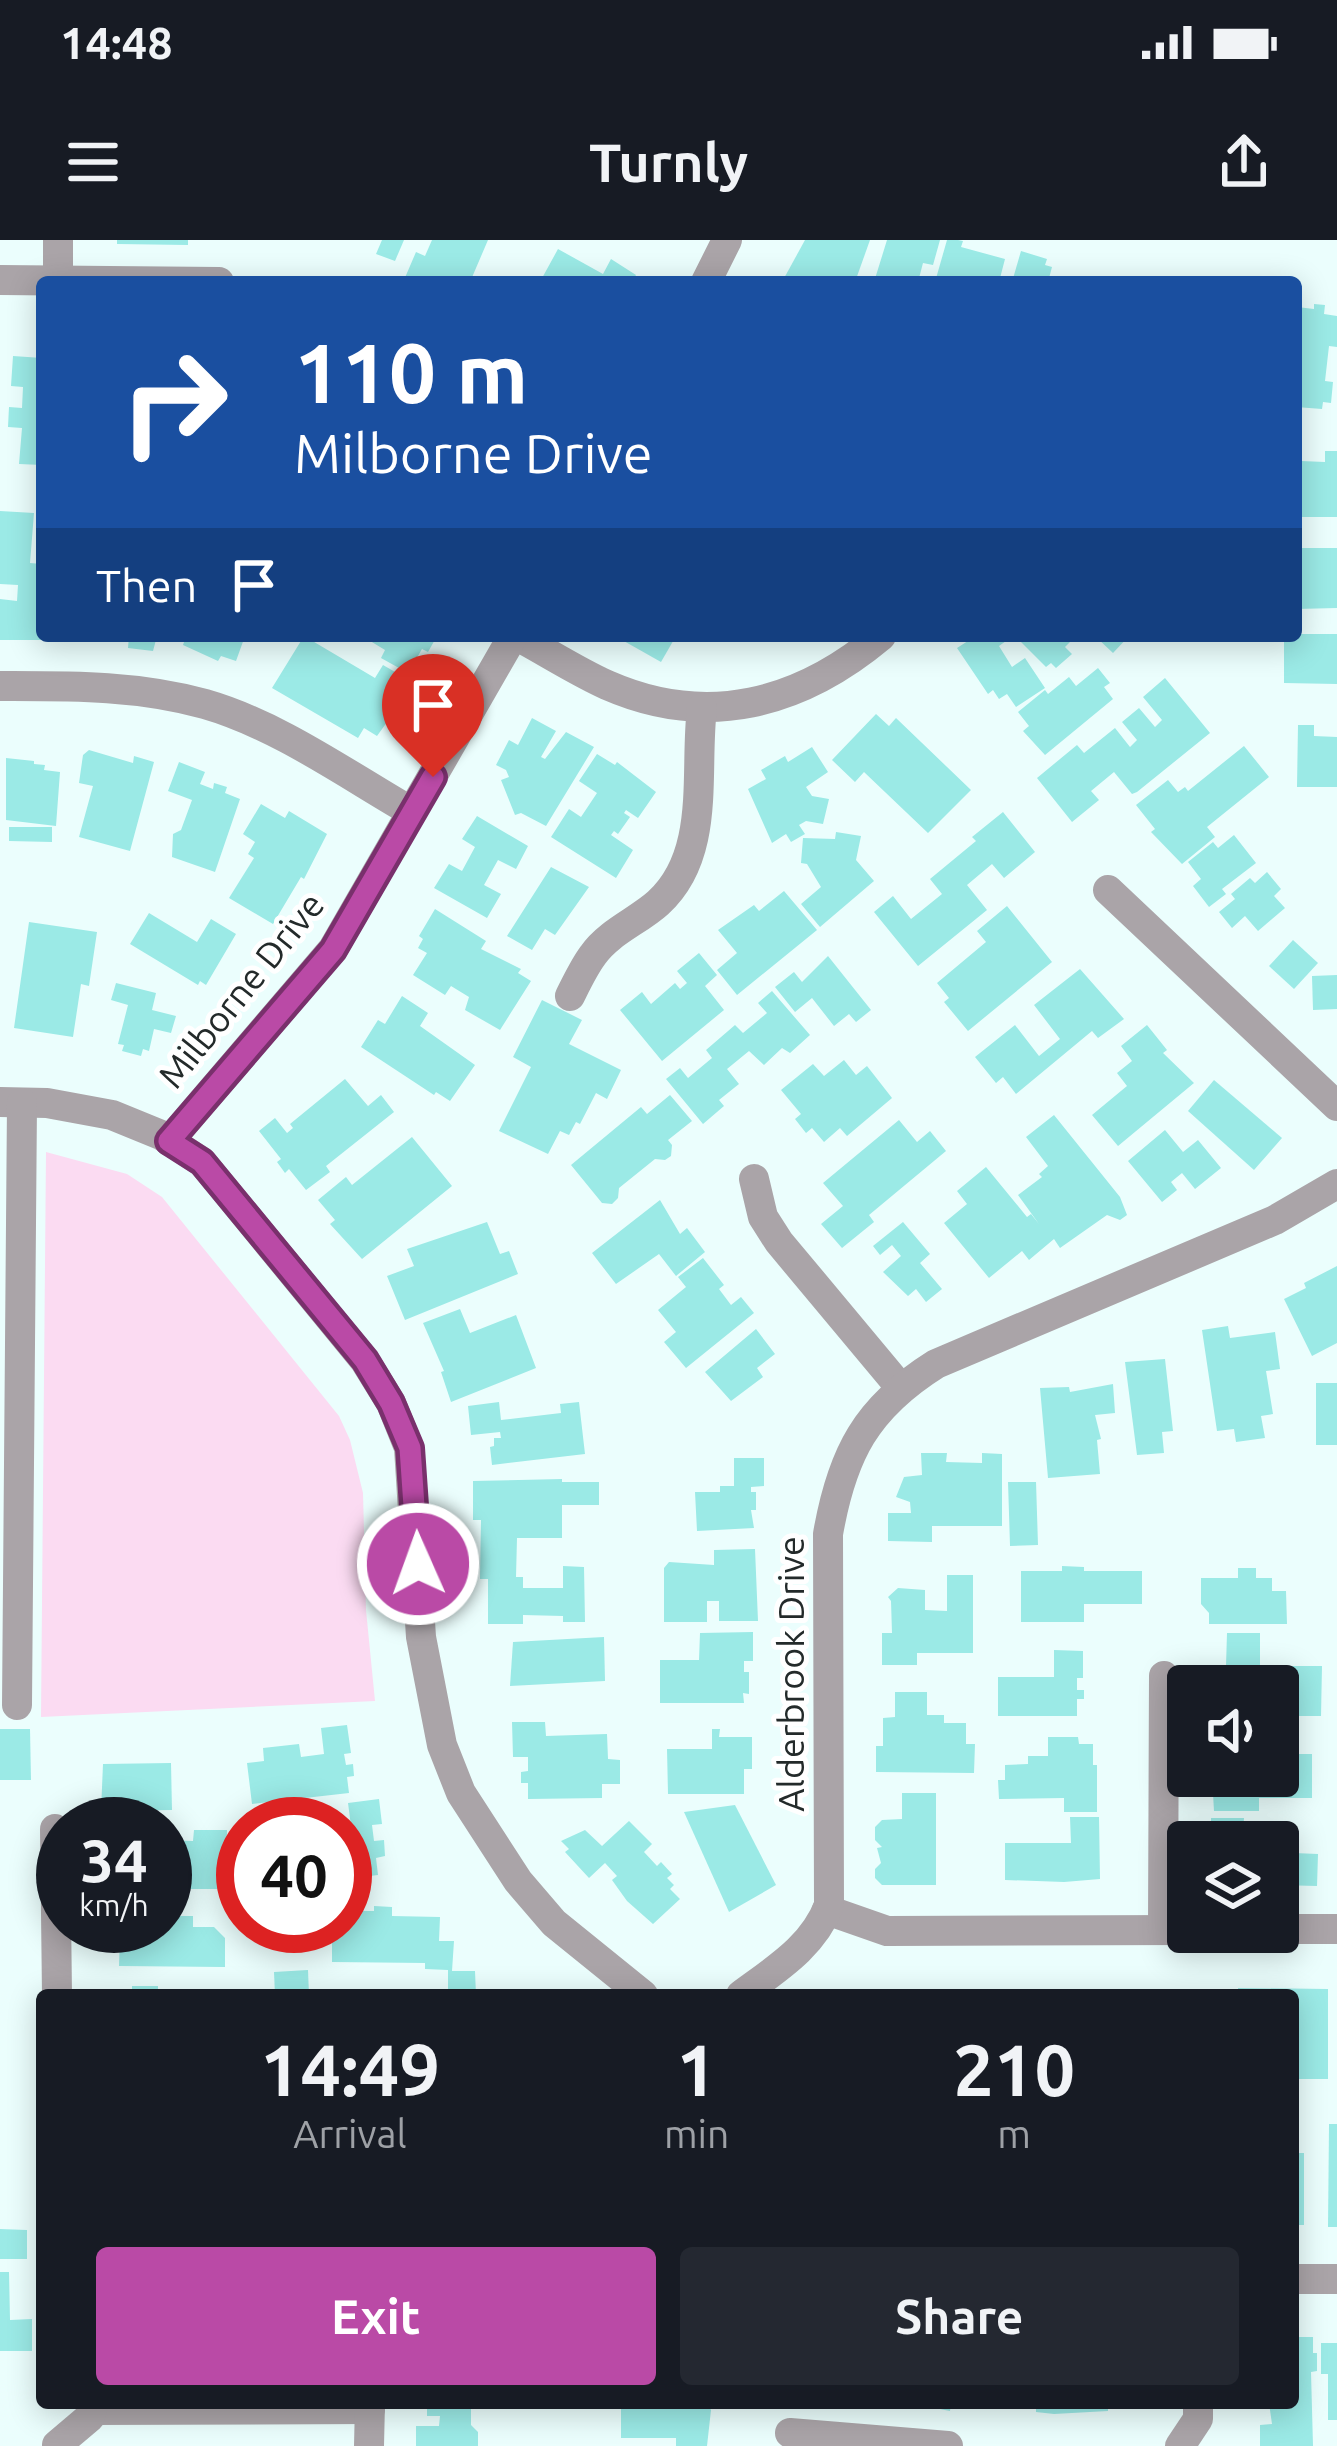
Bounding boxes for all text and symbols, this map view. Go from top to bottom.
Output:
text: 14:48 [60,17,173,68]
icon: menu [60,129,126,195]
icon: share [1211,129,1277,195]
text: Turnly [589,132,748,192]
icon: right [96,324,252,480]
text: 110 m [294,325,528,419]
text: Milborne Drive [294,423,653,483]
icon: arrive [221,552,287,618]
text: Then [96,560,197,611]
pin [382,654,484,777]
icon: arrive [400,672,466,738]
street label: Milborne Drive [149,884,332,1095]
position arrow [355,1501,481,1627]
street label: Alderbrook Drive [770,1536,811,1812]
map controls [1167,1665,1299,1953]
button: sound [1167,1665,1299,1797]
speed limit sign: 40 [216,1797,372,1953]
button: layers [1167,1821,1299,1953]
text: 34 [80,1826,148,1893]
text: km/h [79,1888,149,1922]
text: 14:49 [260,2029,440,2110]
text: 1 [676,2029,717,2110]
text: 210 [953,2029,1075,2110]
text: Arrival [293,2112,407,2155]
text: min [664,2112,729,2155]
text: m [997,2112,1031,2155]
button: Exit [96,2247,656,2385]
button: Share [680,2247,1239,2385]

